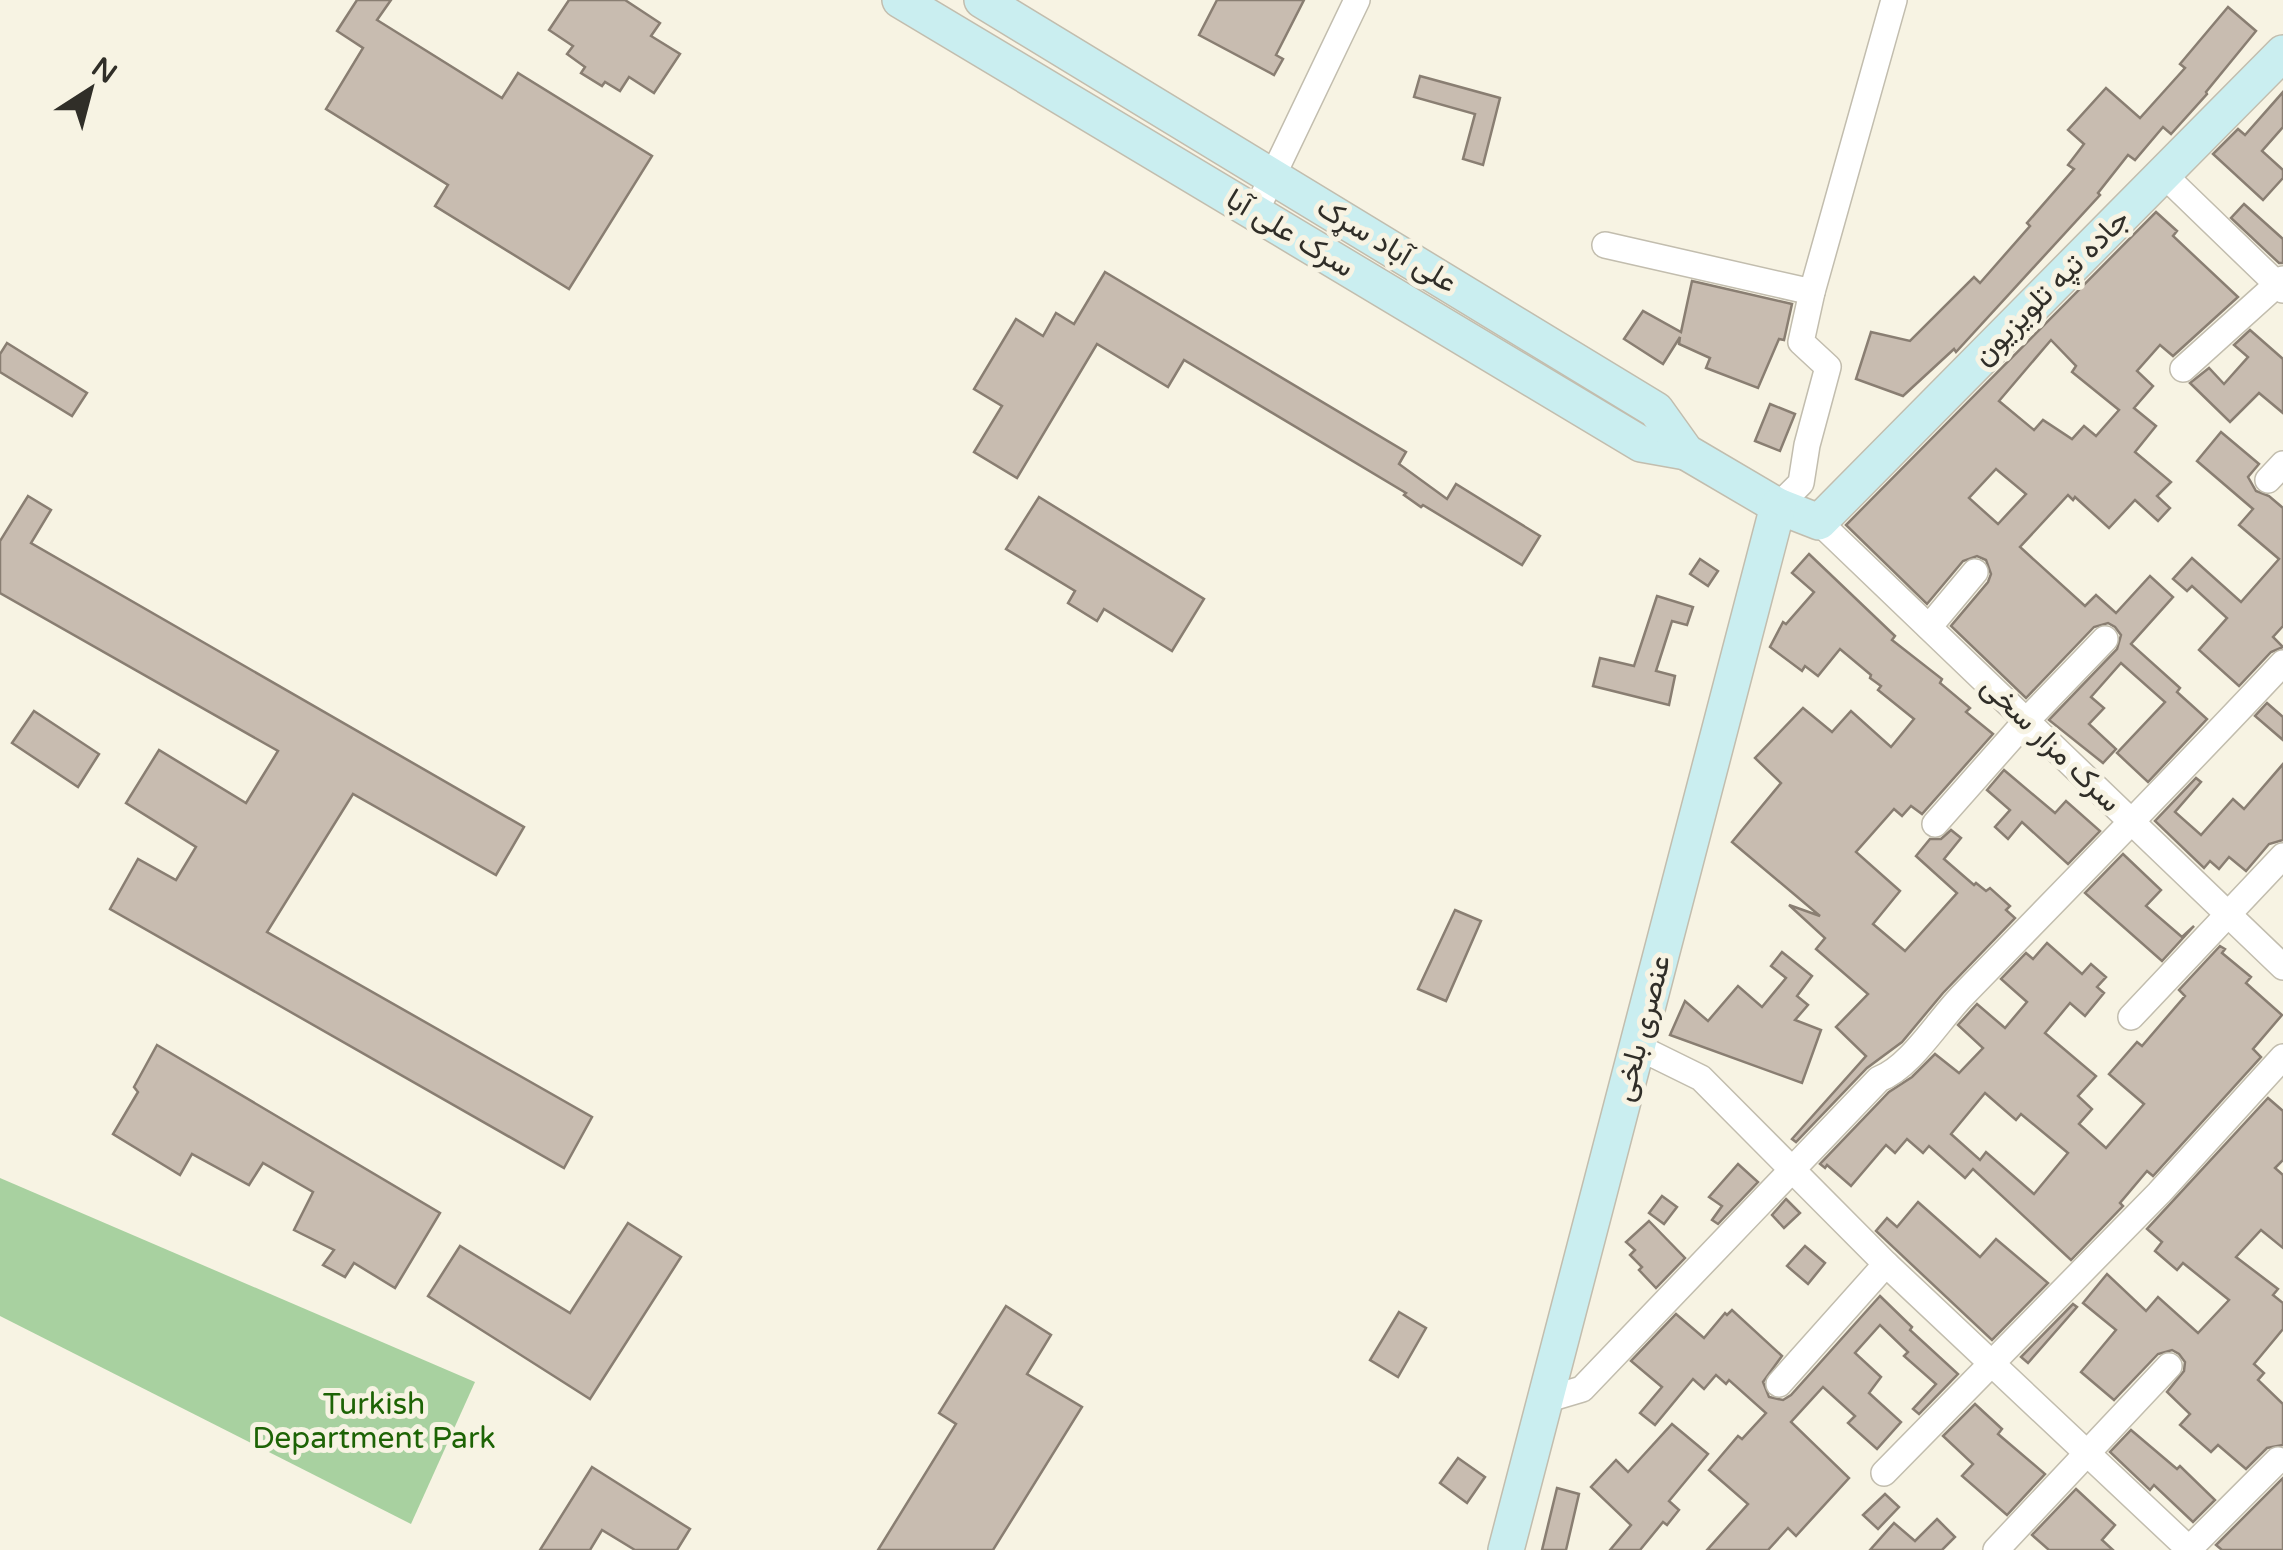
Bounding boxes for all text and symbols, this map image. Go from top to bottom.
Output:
north arrow [40,40,140,140]
text: N [85,50,123,91]
street label: سرک علی آبا [1219,180,1361,286]
street label: علی آباد سړک [1309,189,1464,303]
street label: جاده تپه تلویزیون [1965,201,2138,374]
street label: سرک مزار سخی [1973,668,2129,820]
street label: عنصری بلخی [1605,951,1679,1105]
park label: Turkish Department Park [252,1386,496,1457]

